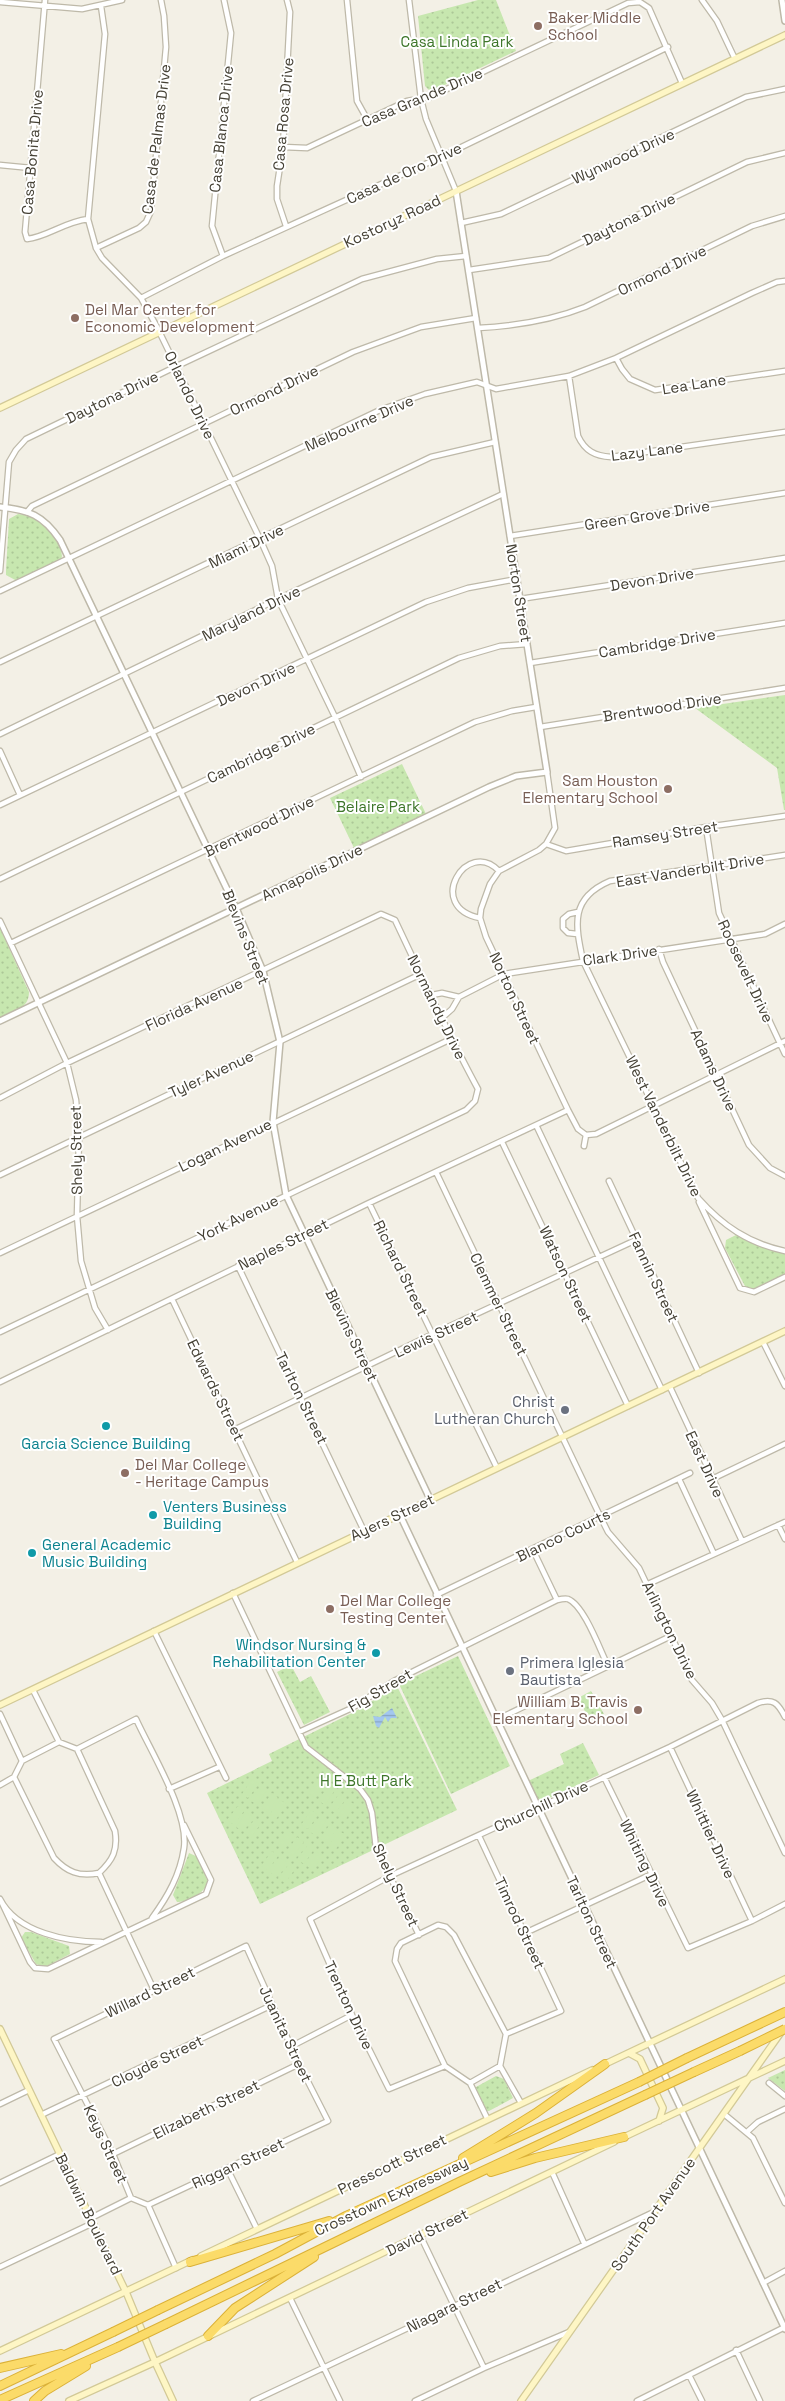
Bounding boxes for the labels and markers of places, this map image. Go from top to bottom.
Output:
place label: Baker Middle School [548,8,641,44]
marker: Baker Middle School [532,20,544,32]
place label: Del Mar Center for Economic Development [85,300,255,336]
marker: Del Mar Center for Economic Development [69,312,81,324]
place label: Sam Houston Elementary School [522,771,658,807]
marker: Sam Houston Elementary School [662,783,674,795]
place label: Christ Lutheran Church [434,1392,555,1428]
marker: Christ Lutheran Church [559,1404,571,1416]
marker: Garcia Science Building [100,1420,112,1432]
place label: Garcia Science Building [21,1434,191,1453]
place label: Del Mar College - Heritage Campus [135,1455,269,1491]
marker: Del Mar College - Heritage Campus [119,1467,131,1479]
place label: Venters Business Building [163,1497,287,1533]
marker: Venters Business Building [147,1509,159,1521]
place label: General Academic Music Building [42,1535,171,1571]
marker: General Academic Music Building [26,1547,38,1559]
place label: Del Mar College Testing Center [340,1591,451,1627]
marker: Del Mar College Testing Center [324,1603,336,1615]
place label: Windsor Nursing & Rehabilitation Center [213,1635,366,1671]
marker: Windsor Nursing & Rehabilitation Center [370,1647,382,1659]
place label: Primera Iglesia Bautista [520,1653,624,1689]
marker: Primera Iglesia Bautista [504,1665,516,1677]
place label: William B. Travis Elementary School [492,1692,628,1728]
marker: William B. Travis Elementary School [632,1704,644,1716]

